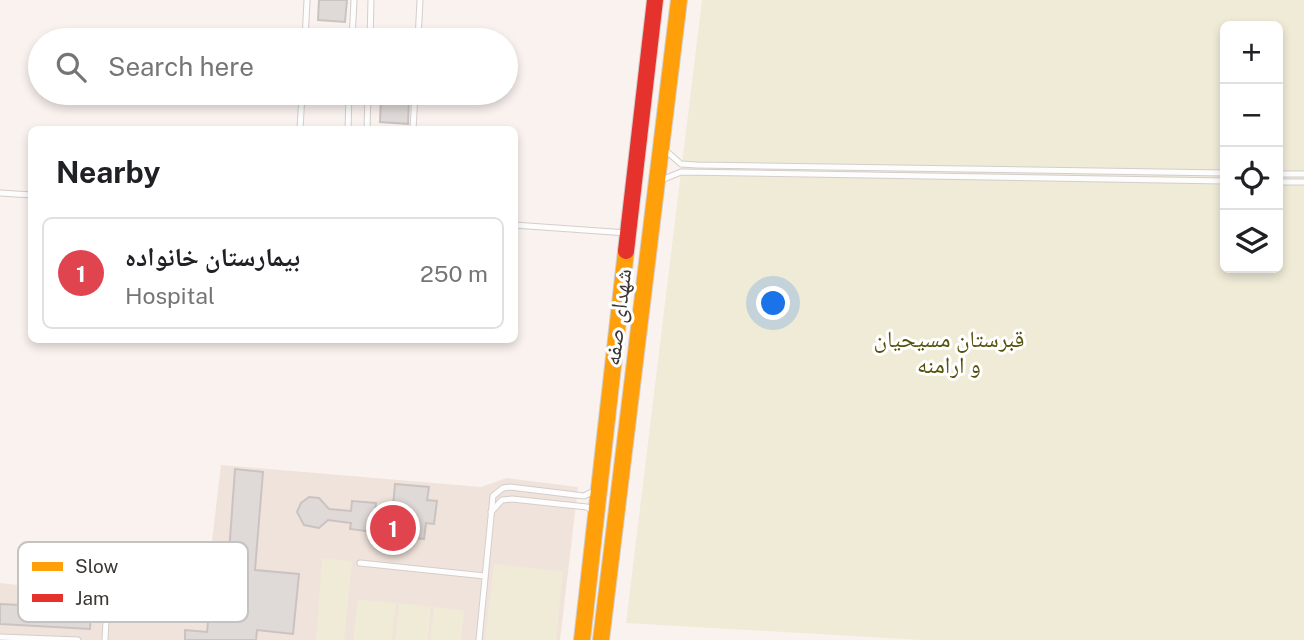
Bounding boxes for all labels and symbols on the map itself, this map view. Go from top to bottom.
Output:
street label: شهدای صفه [598,267,637,367]
your location [756,286,790,320]
park label: قبرستان مسیحیان و ارامنه [874,325,1024,378]
pin: 1 [370,502,416,554]
legend [18,542,248,622]
text: Slow [75,555,119,577]
text: Jam [75,587,109,609]

